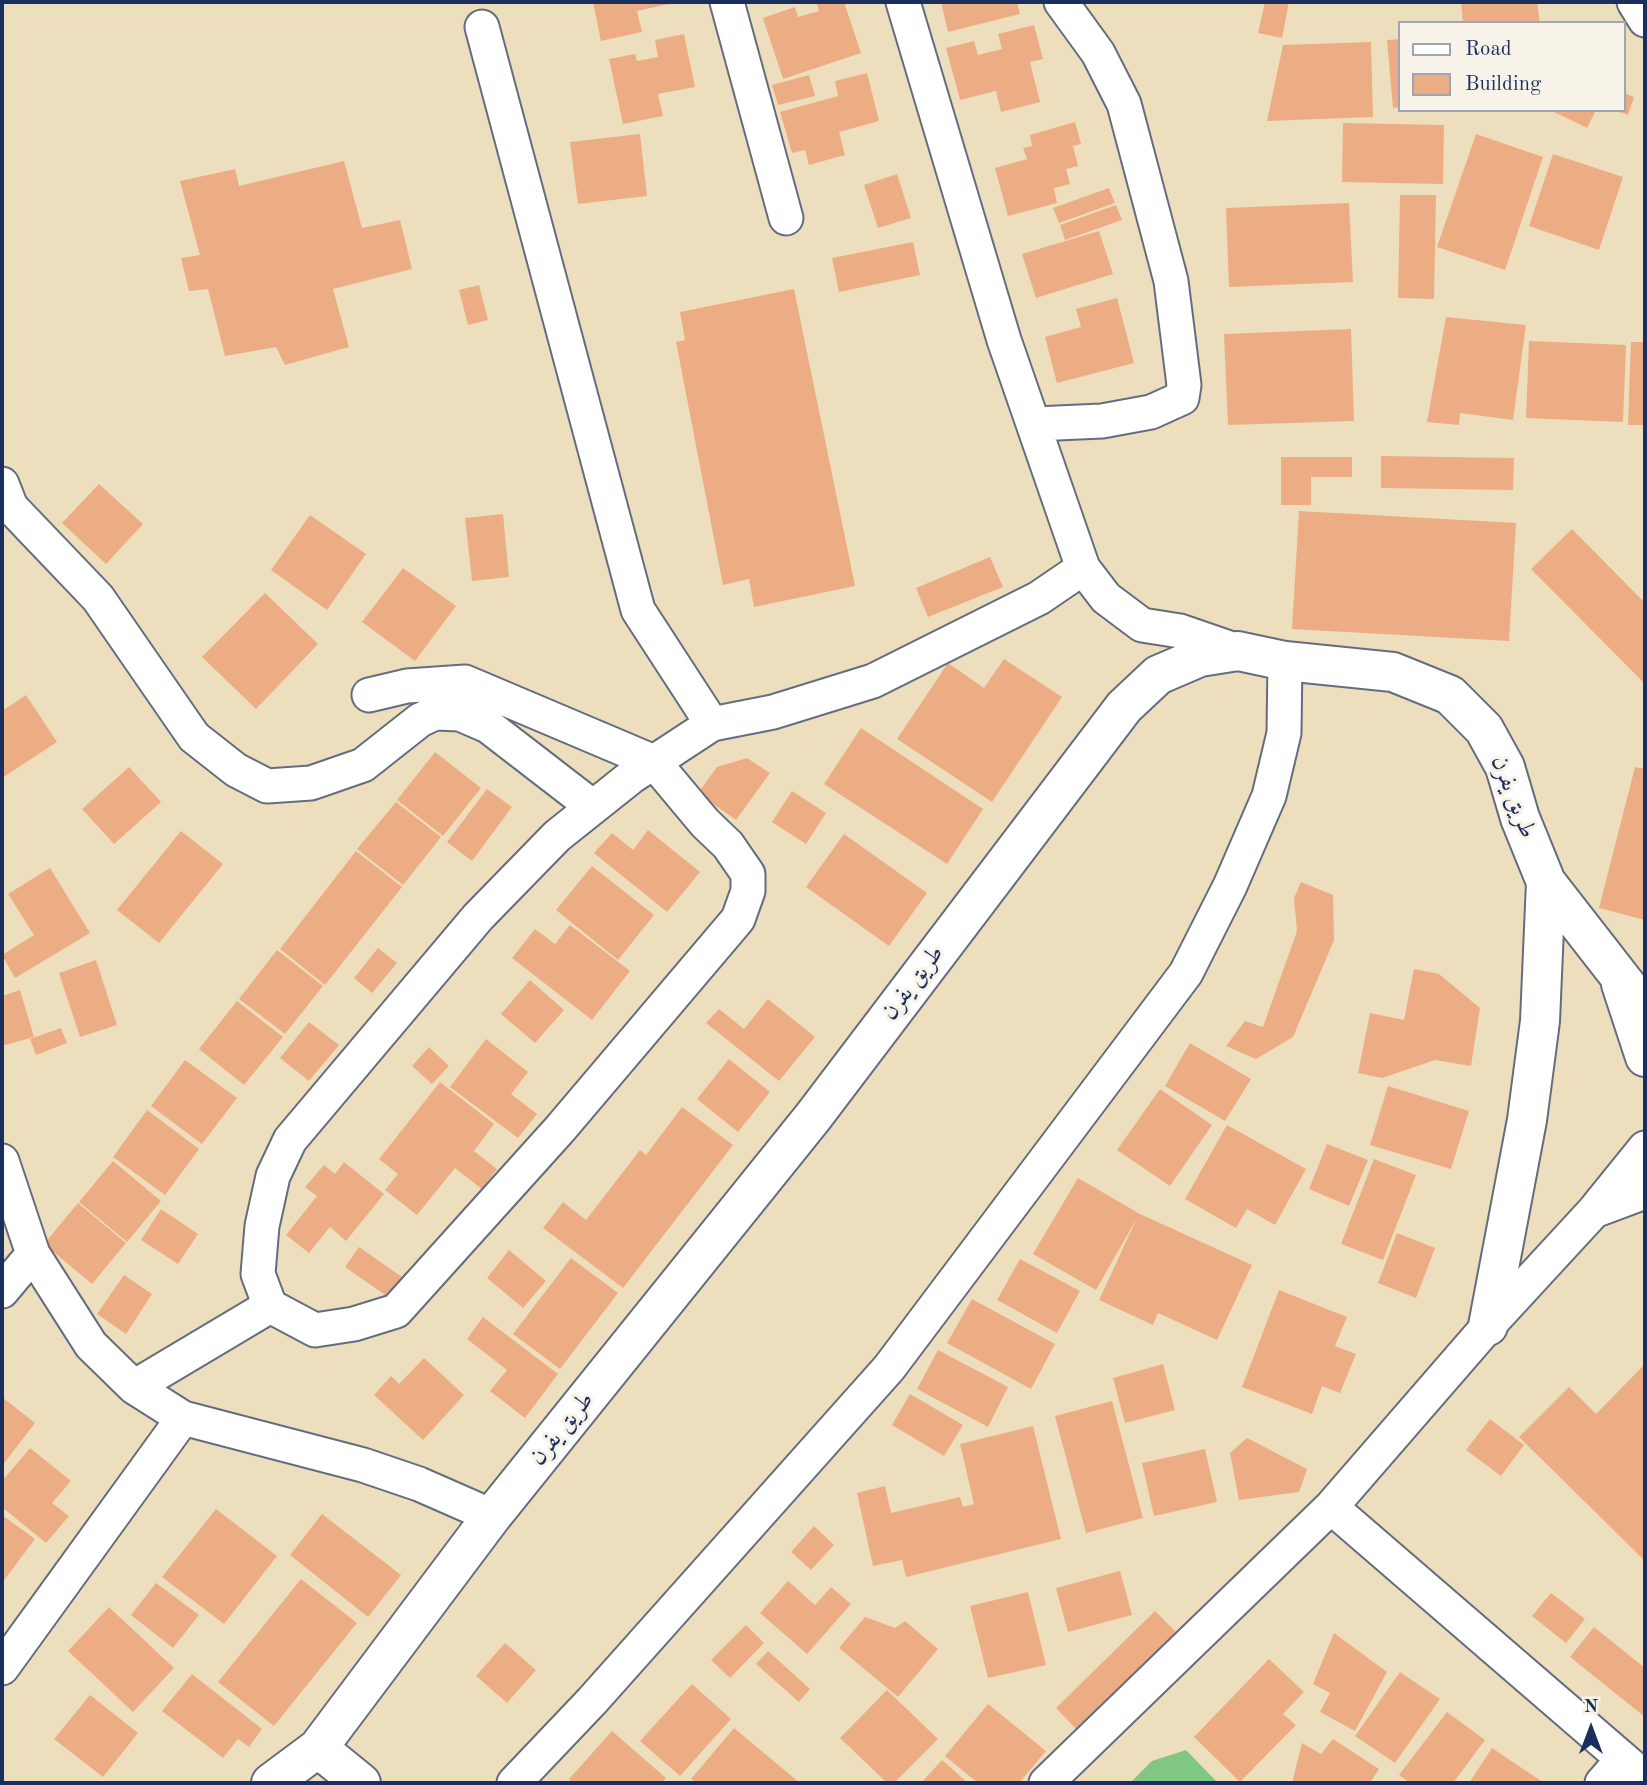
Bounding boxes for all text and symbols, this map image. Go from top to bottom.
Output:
legend [1398,21,1626,112]
text: Road [1465,39,1512,60]
text: Building [1465,74,1541,95]
street label: طريق يفرن [1484,752,1542,842]
street label: طريق يفرن [876,940,950,1026]
street label: طريق يفرن [524,1386,600,1472]
north arrow [1556,1694,1626,1764]
text: N [1584,1698,1598,1717]

